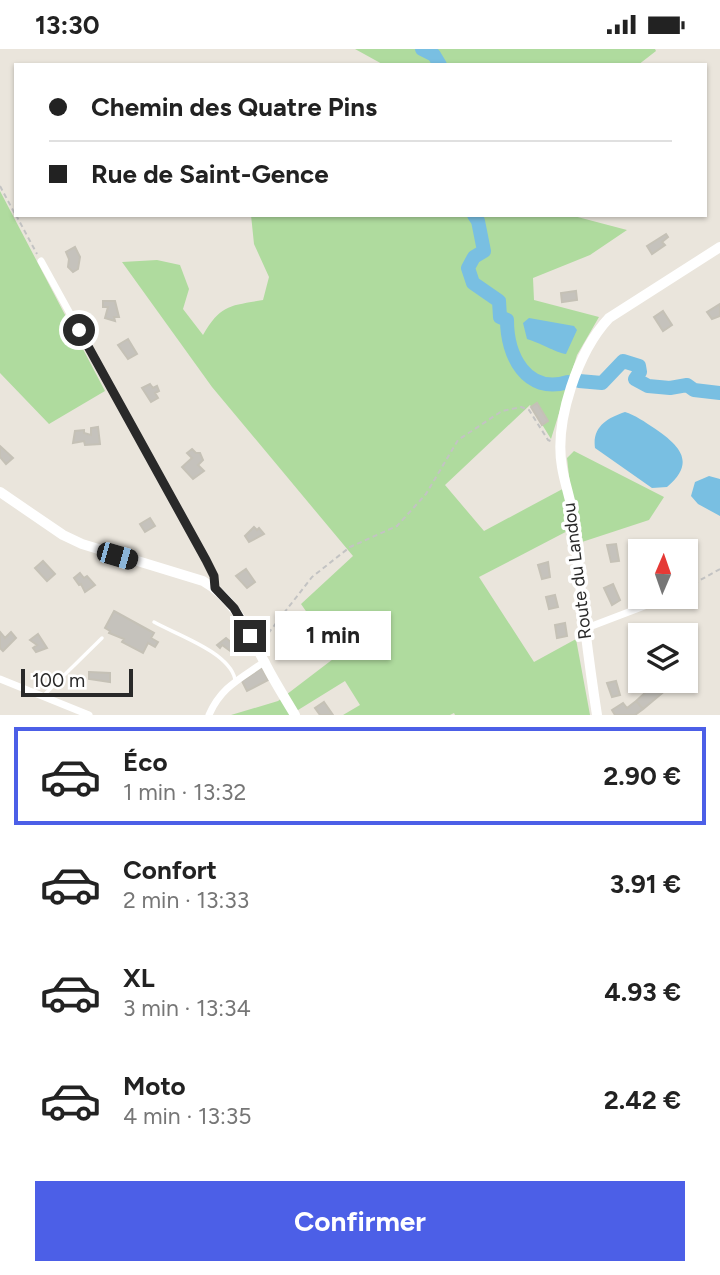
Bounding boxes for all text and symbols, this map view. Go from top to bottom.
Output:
text: 13:30 [35,9,100,41]
text: Chemin des Quatre Pins [91,91,377,123]
text: Rue de Saint-Gence [91,158,329,190]
route start [63,314,95,346]
street label: Route du Landou [558,501,596,641]
north arrow [628,539,698,609]
map controls [628,539,698,693]
car [94,540,141,572]
callout: 1 min [274,611,390,661]
route end [234,620,266,652]
text: 1 min [306,621,360,649]
button: layers [628,623,698,693]
scale bar [21,666,133,698]
text: 100 m [32,669,85,692]
icon: car [39,745,102,808]
text: Éco [123,746,168,778]
text: 2.90 € [603,760,681,792]
text: 1 min · 13:32 [123,778,246,806]
icon: car [39,853,102,916]
text: Confort [123,854,217,886]
text: 3.91 € [610,868,681,900]
text: 2 min · 13:33 [123,886,249,914]
icon: car [39,961,102,1024]
text: XL [123,962,155,994]
text: 4.93 € [604,976,681,1008]
text: 3 min · 13:34 [123,994,251,1022]
icon: car [39,1069,102,1132]
text: Moto [123,1070,186,1102]
text: 2.42 € [604,1084,681,1116]
text: 4 min · 13:35 [123,1102,251,1130]
button: Confirmer [35,1181,685,1261]

